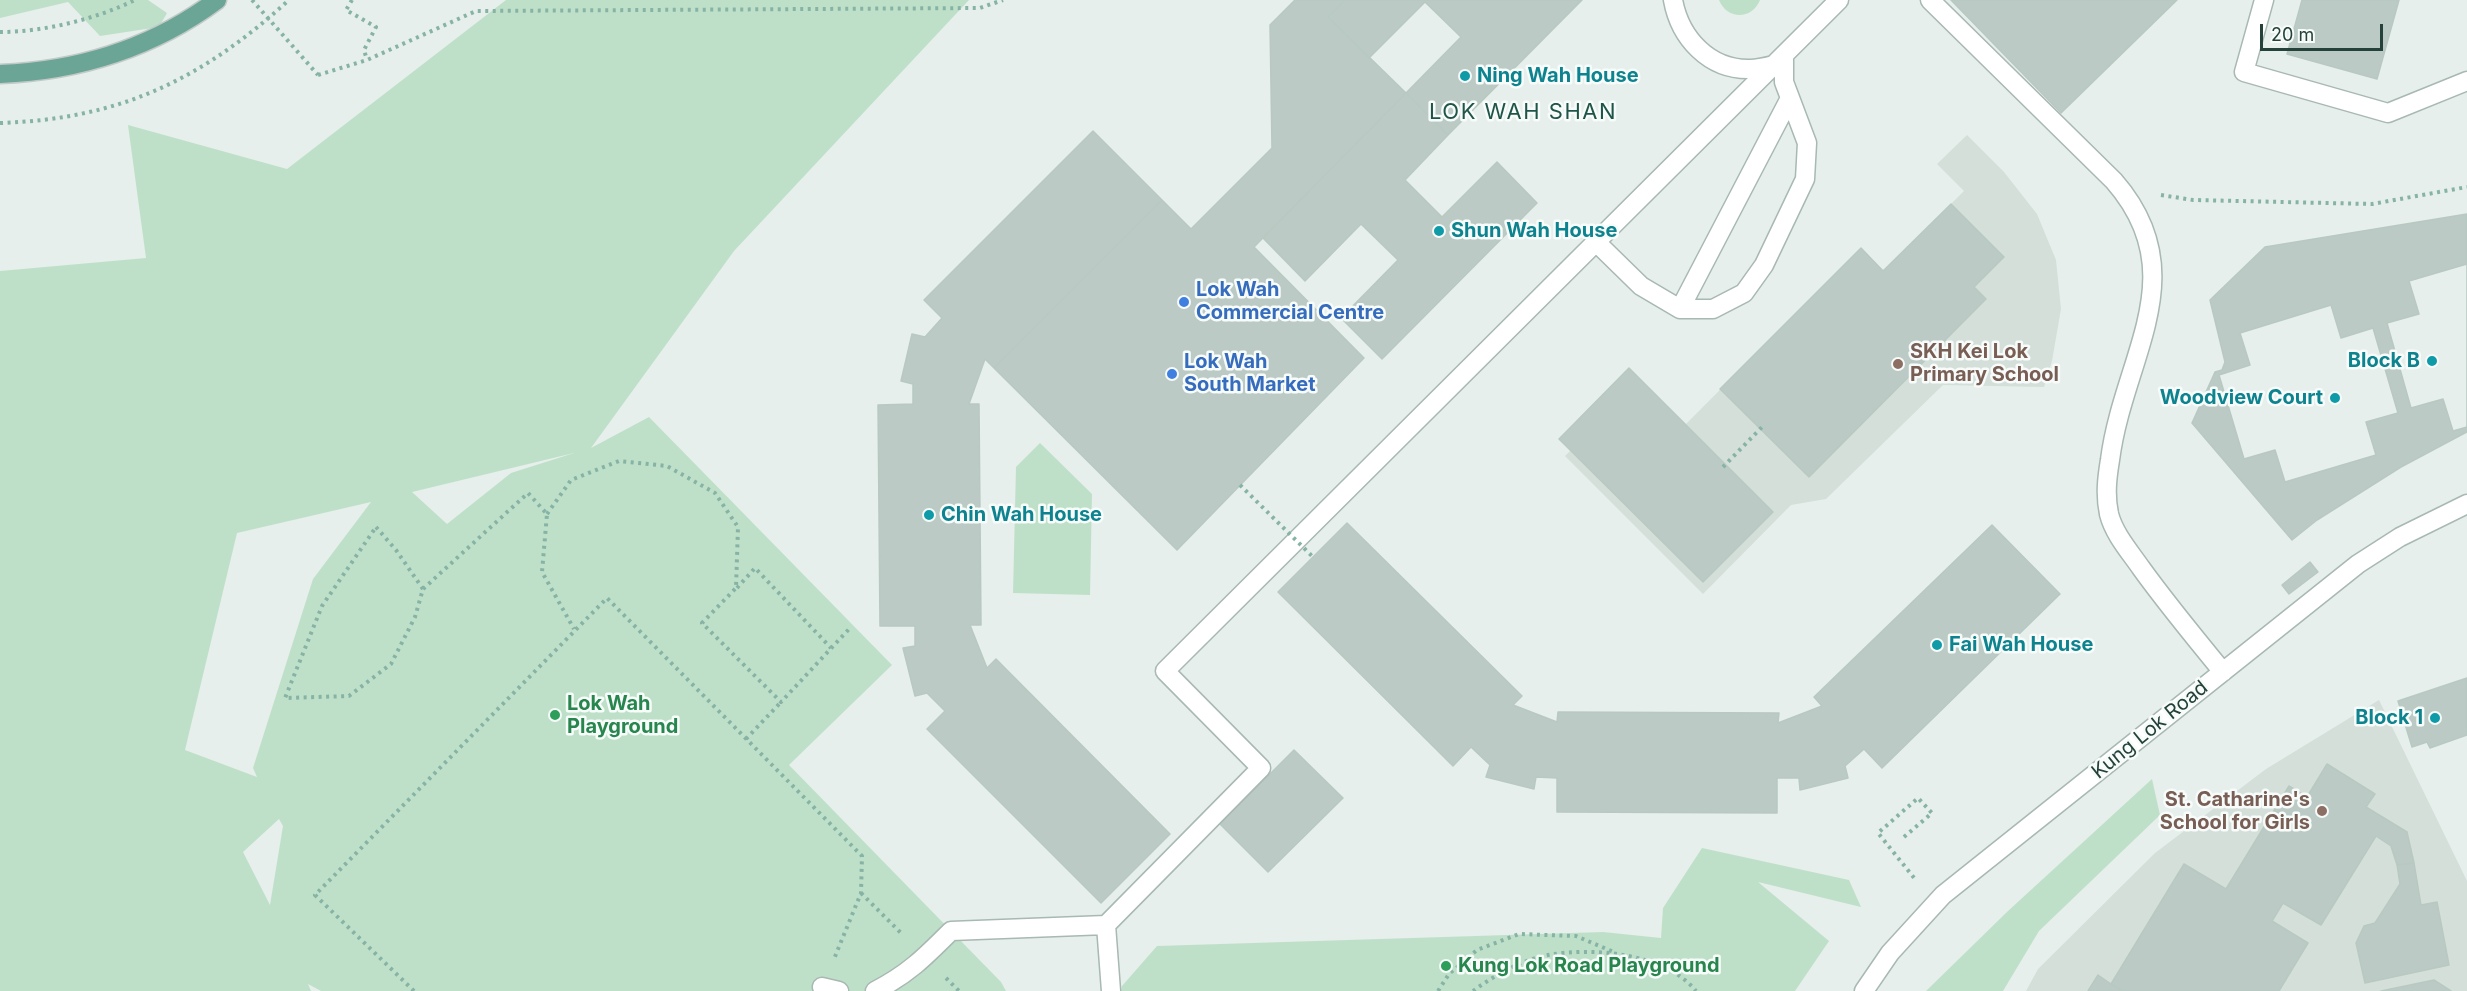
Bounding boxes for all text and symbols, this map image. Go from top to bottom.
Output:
scale bar [2263,12,2386,50]
text: 20 m [2271,24,2314,45]
place label: Ning Wah House [1477,64,1639,88]
marker: Ning Wah House [1458,69,1472,83]
district label: LOK WAH SHAN [1429,99,1617,125]
place label: Shun Wah House [1451,219,1617,243]
marker: Shun Wah House [1432,224,1446,238]
place label: Lok Wah Commercial Centre [1196,278,1384,325]
marker: Lok Wah Commercial Centre [1177,295,1191,309]
place label: SKH Kei Lok Primary School [1910,340,2059,387]
place label: Block B [2348,349,2420,373]
place label: Lok Wah South Market [1184,350,1315,397]
marker: Block B [2425,354,2439,368]
marker: SKH Kei Lok Primary School [1891,357,1905,371]
marker: Lok Wah South Market [1165,367,1179,381]
place label: Woodview Court [2160,386,2323,410]
marker: Woodview Court [2328,391,2342,405]
place label: Chin Wah House [941,503,1102,527]
marker: Chin Wah House [922,508,936,522]
place label: Fai Wah House [1949,633,2093,657]
marker: Fai Wah House [1930,638,1944,652]
street label: Kung Lok Road [2087,676,2213,784]
place label: Lok Wah Playground [567,692,678,739]
place label: Block 1 [2355,706,2423,730]
marker: Lok Wah Playground [548,708,562,722]
marker: Block 1 [2428,711,2442,725]
place label: St. Catharine's School for Girls [2160,788,2310,835]
marker: St. Catharine's School for Girls [2315,804,2329,818]
place label: Kung Lok Road Playground [1458,954,1720,978]
marker: Kung Lok Road Playground [1439,959,1453,973]

